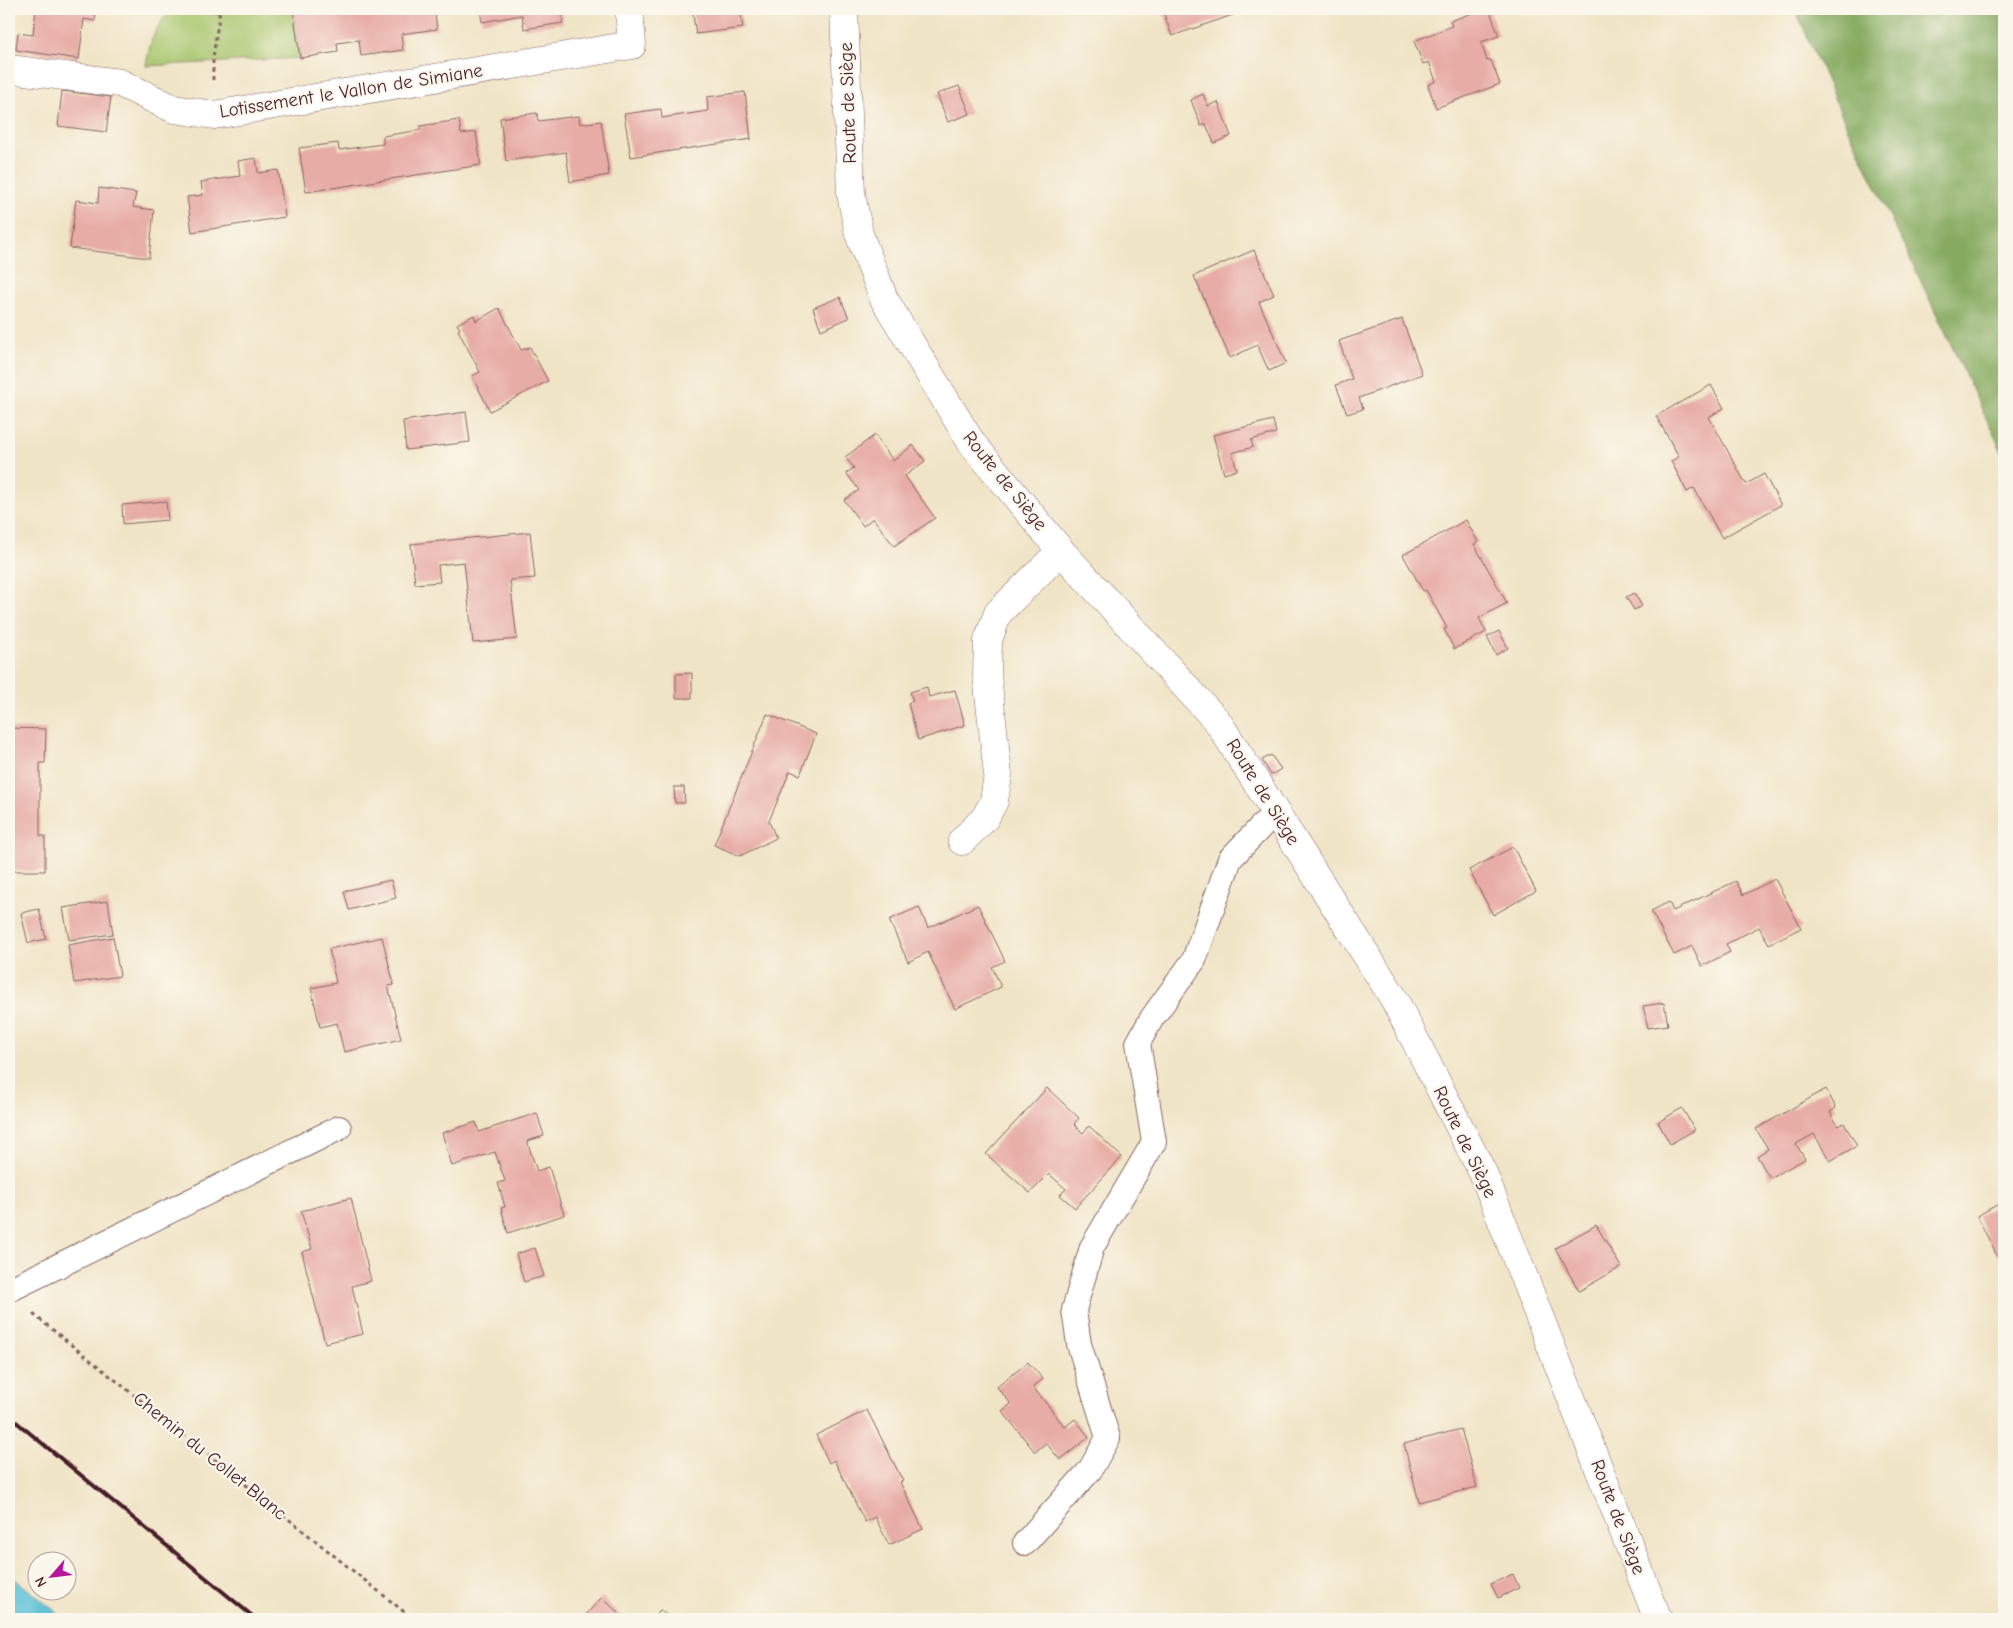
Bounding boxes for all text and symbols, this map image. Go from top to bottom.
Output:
street label: Route de Siège [835,42,861,164]
street label: Lotissement le Vallon de Simiane [218,59,484,123]
street label: Route de Siège [958,427,1052,535]
street label: Route de Siège [1221,735,1305,849]
street label: Route de Siège [1428,1083,1502,1201]
street label: Chemin du Collet Blanc [129,1387,291,1525]
street label: Route de Siège [1586,1456,1650,1578]
north arrow [28,1550,78,1600]
text: N [31,1574,51,1590]

